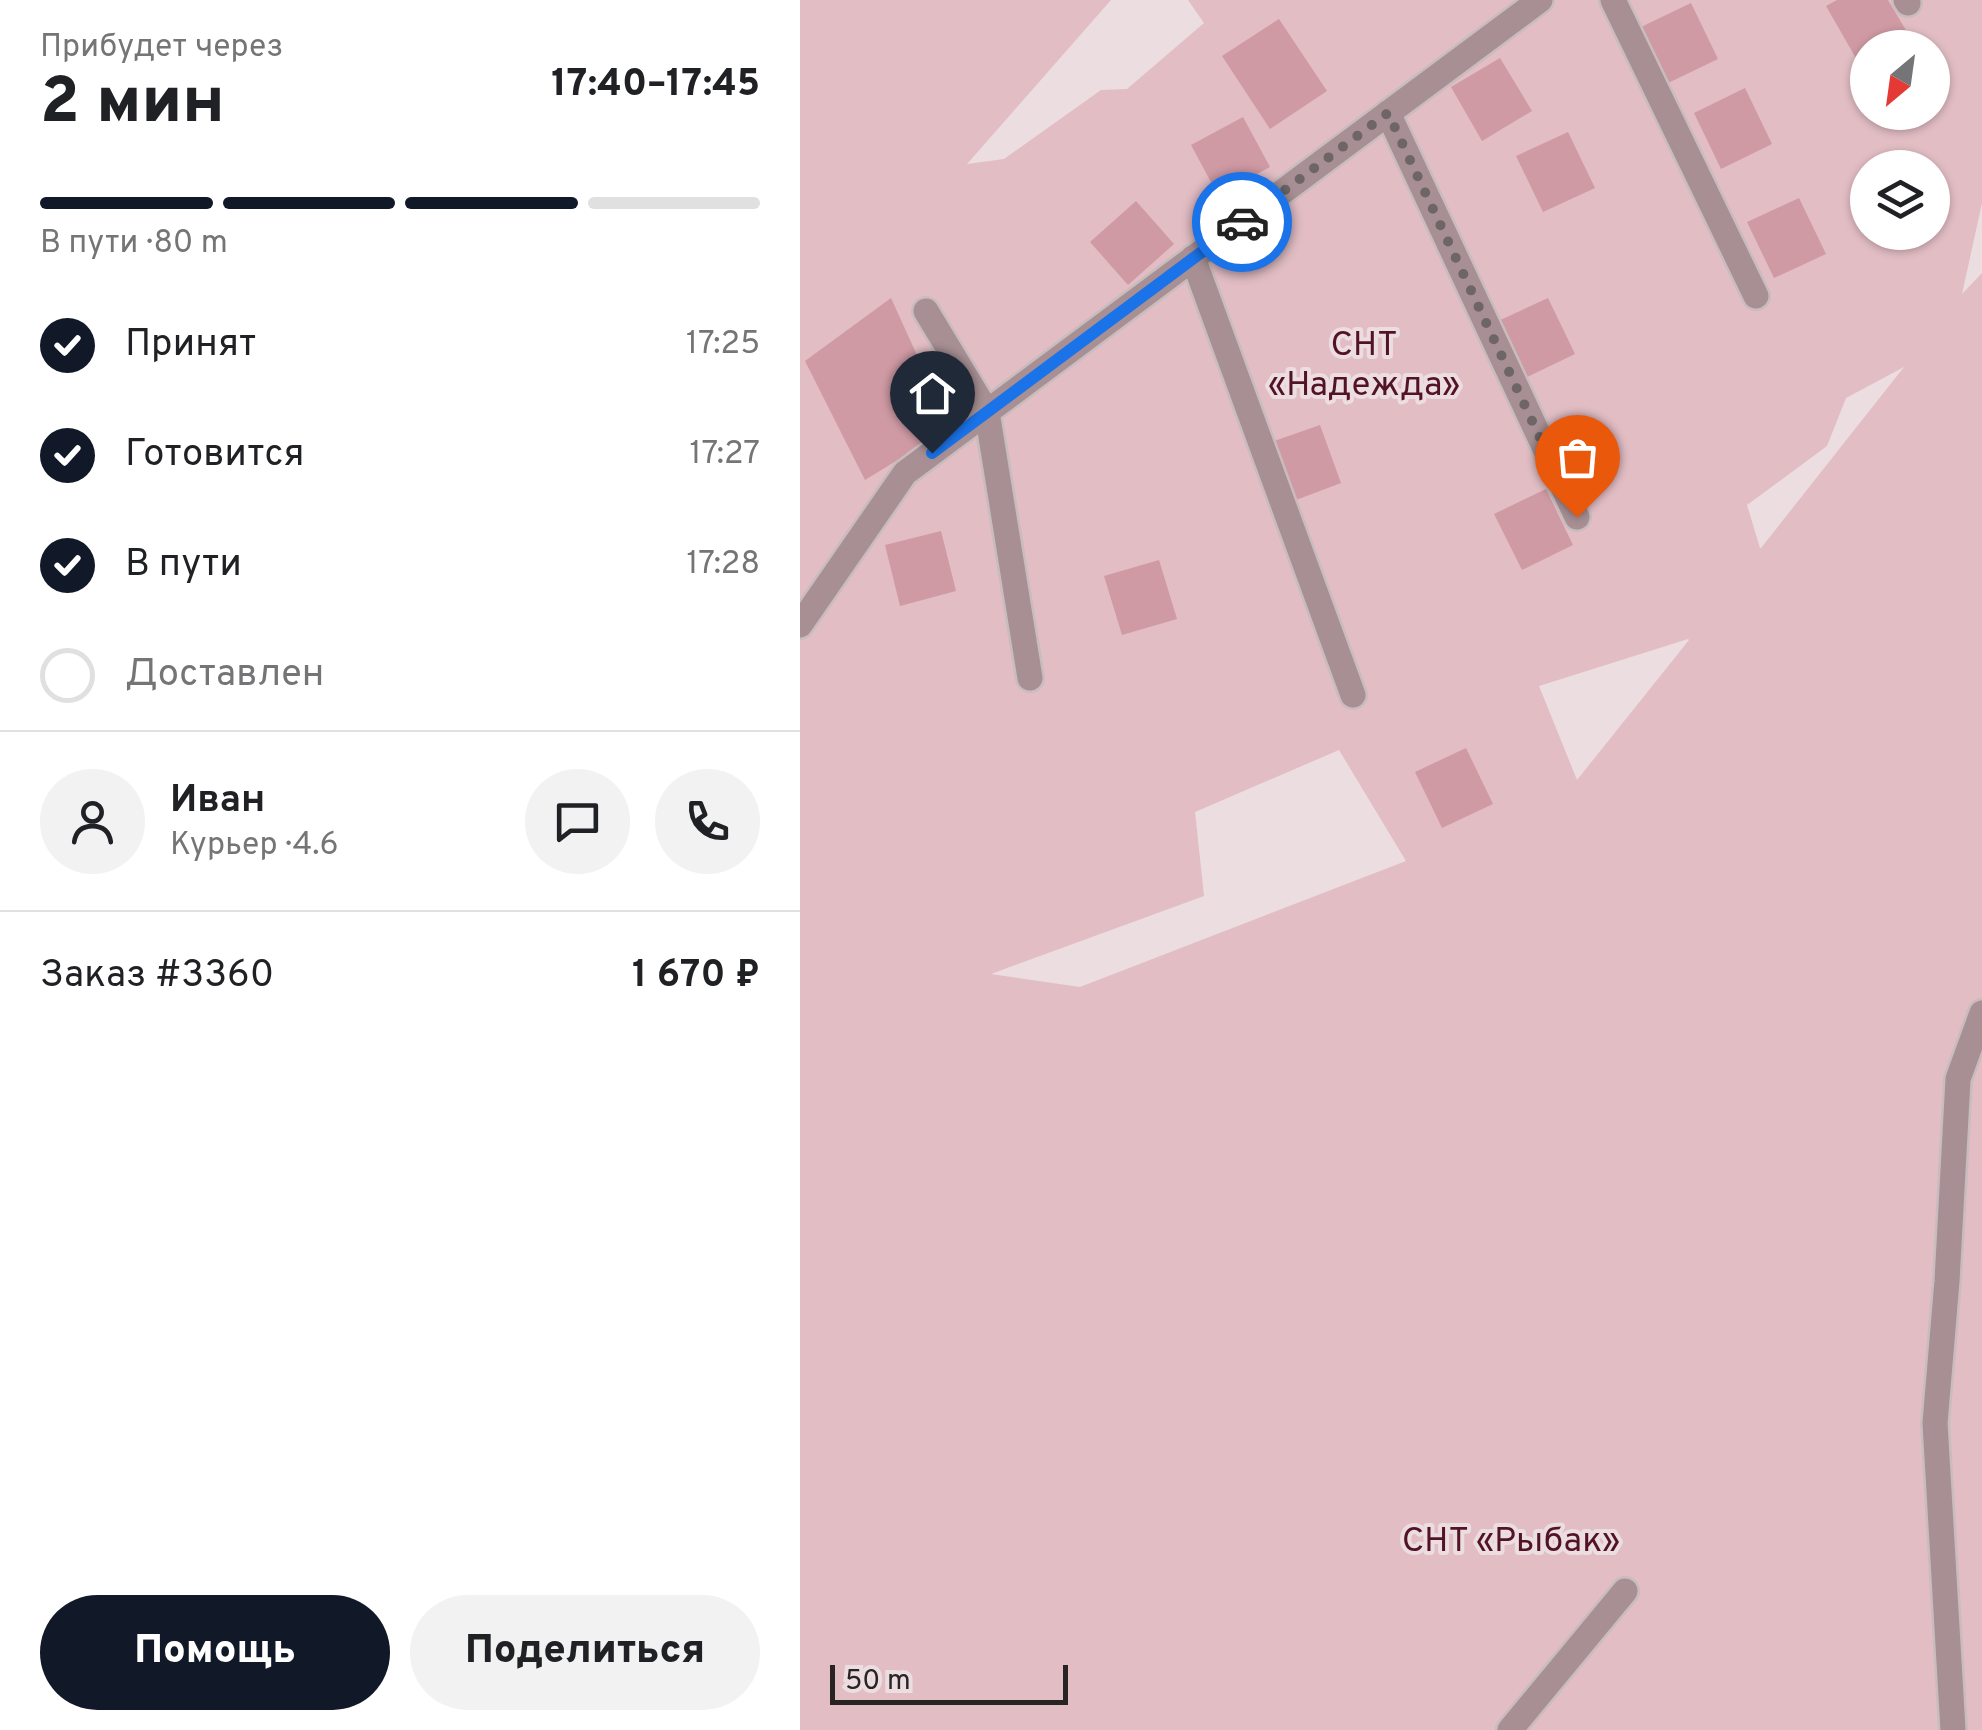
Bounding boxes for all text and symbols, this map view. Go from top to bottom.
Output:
text: Прибудет через [40,28,283,68]
north arrow [1850,30,1950,130]
map controls [1850,30,1950,250]
text: 17:40–17:45 [551,61,760,110]
text: 2 мин [40,64,225,146]
button: layers [1850,150,1950,250]
courier [1192,172,1292,272]
icon: car [1215,195,1270,250]
text: В пути · 80 m [40,224,228,264]
icon: check [40,318,95,373]
text: Принят [125,321,256,370]
park label: СНТ «Надежда» [1268,324,1460,408]
text: 17:25 [686,325,760,365]
pin [890,351,975,454]
icon: home [905,366,960,421]
pin [1535,415,1620,518]
icon: check [40,428,95,483]
icon: bag [1550,430,1605,485]
text: Готовится [125,431,304,480]
text: 17:27 [690,435,760,475]
icon: check [40,538,95,593]
text: В пути [125,541,242,590]
text: 17:28 [686,545,760,585]
text: Доставлен [125,651,324,700]
button: person [40,769,145,874]
button: chat [525,769,630,874]
button: phone [655,769,760,874]
text: Иван [170,777,265,826]
text: Курьер · 4.6 [170,826,339,866]
text: Заказ #3360 [40,952,274,1001]
text: 1 670 ₽ [632,952,760,1001]
park label: СНТ «Рыбак» [1402,1520,1620,1564]
button: Помощь [40,1595,390,1710]
button: Поделиться [410,1595,760,1710]
scale bar [830,1660,1068,1704]
text: 50 m [845,1664,911,1700]

